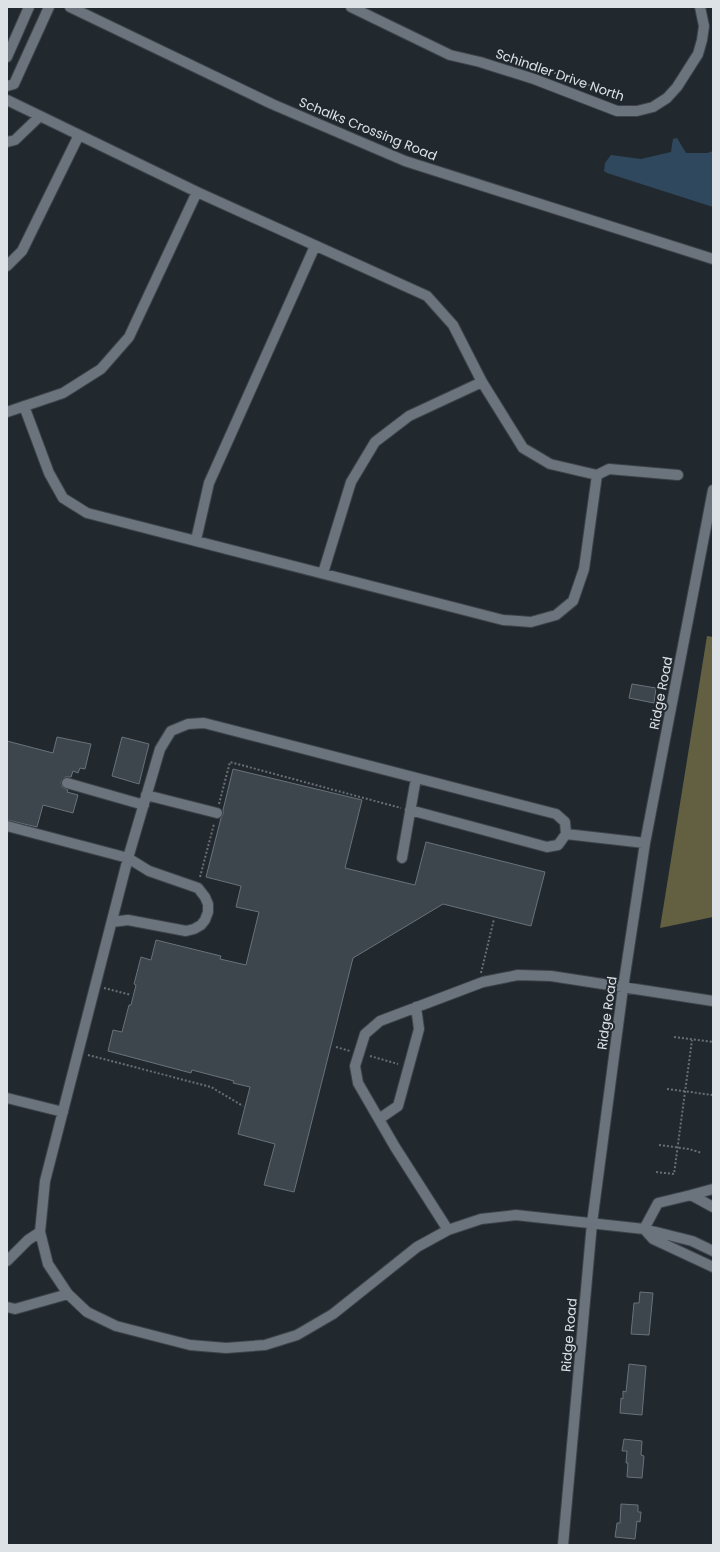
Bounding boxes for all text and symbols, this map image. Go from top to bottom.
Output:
street label: Schindler Drive North [493,44,627,106]
street label: Schalks Crossing Road [296,93,440,165]
street label: Ridge Road [645,655,677,731]
street label: Ridge Road [592,975,622,1051]
street label: Ridge Road [556,1297,582,1373]

